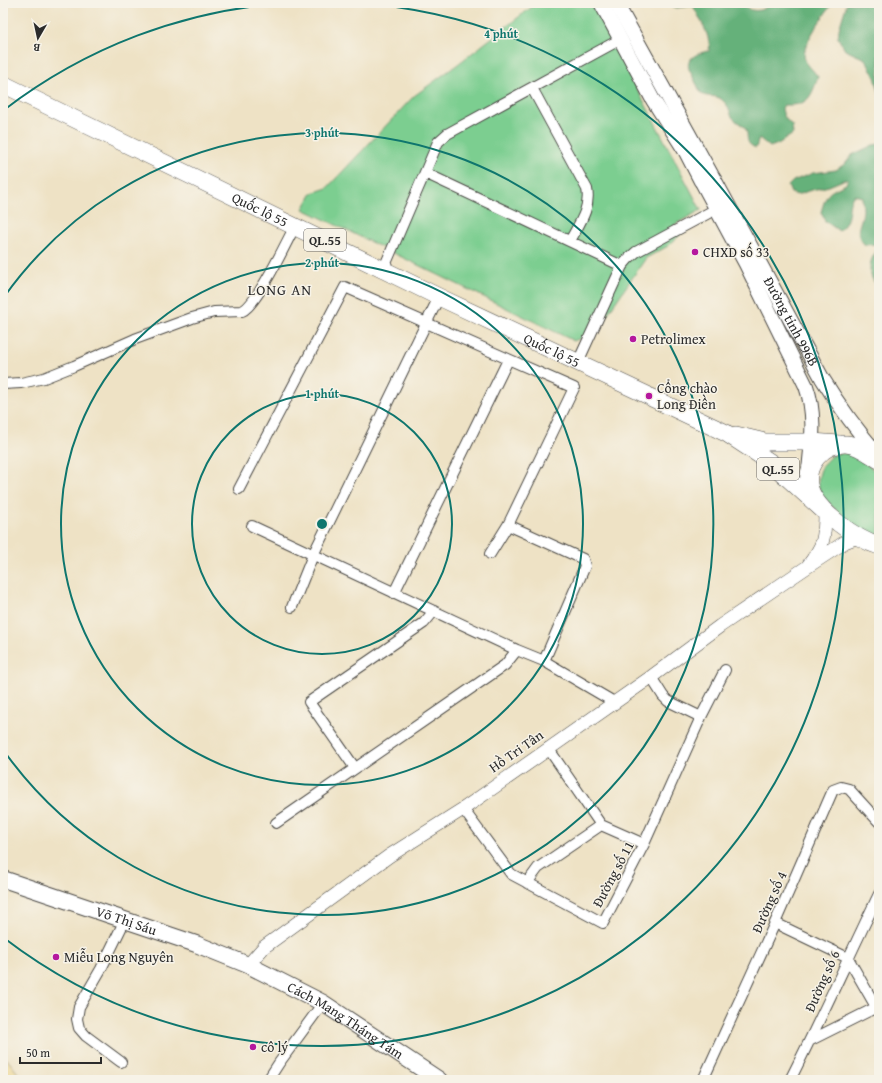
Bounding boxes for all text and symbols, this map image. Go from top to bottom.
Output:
north arrow [18,18,58,58]
text: 4 phút [484,25,519,42]
text: B [32,39,41,56]
text: 3 phút [305,124,340,141]
street label: Quốc lộ 55 [229,187,291,232]
road number: QL.55 [304,229,346,251]
place label: CHXD số 33 [703,242,769,262]
marker: CHXD số 33 [690,247,700,257]
text: 2 phút [305,254,340,271]
street label: Đường tỉnh 996B [759,273,824,370]
district label: LONG AN [248,279,312,300]
street label: Quốc lộ 55 [520,328,583,372]
place label: Petrolimex [641,329,706,349]
marker: Petrolimex [628,334,638,344]
place label: Cổng chào Long Điền [657,378,717,414]
text: 1 phút [305,385,340,402]
marker: Cổng chào Long Điền [644,391,654,401]
road number: QL.55 [757,458,799,480]
centre of rings [315,517,329,531]
street label: Hồ Tri Tân [485,725,547,777]
street label: Đường số 11 [587,837,639,911]
street label: Đường số 4 [747,868,792,936]
street label: Võ Thị Sáu [93,901,160,940]
place label: Miễu Long Nguyên [64,947,174,967]
street label: Đường số 6 [800,947,845,1015]
marker: Miễu Long Nguyên [51,952,61,962]
street label: Cách Mạng Tháng Tám [284,977,408,1064]
place label: cô lý [261,1037,288,1057]
scale bar [20,1039,101,1065]
marker: cô lý [248,1042,258,1052]
text: 50 m [26,1044,50,1061]

